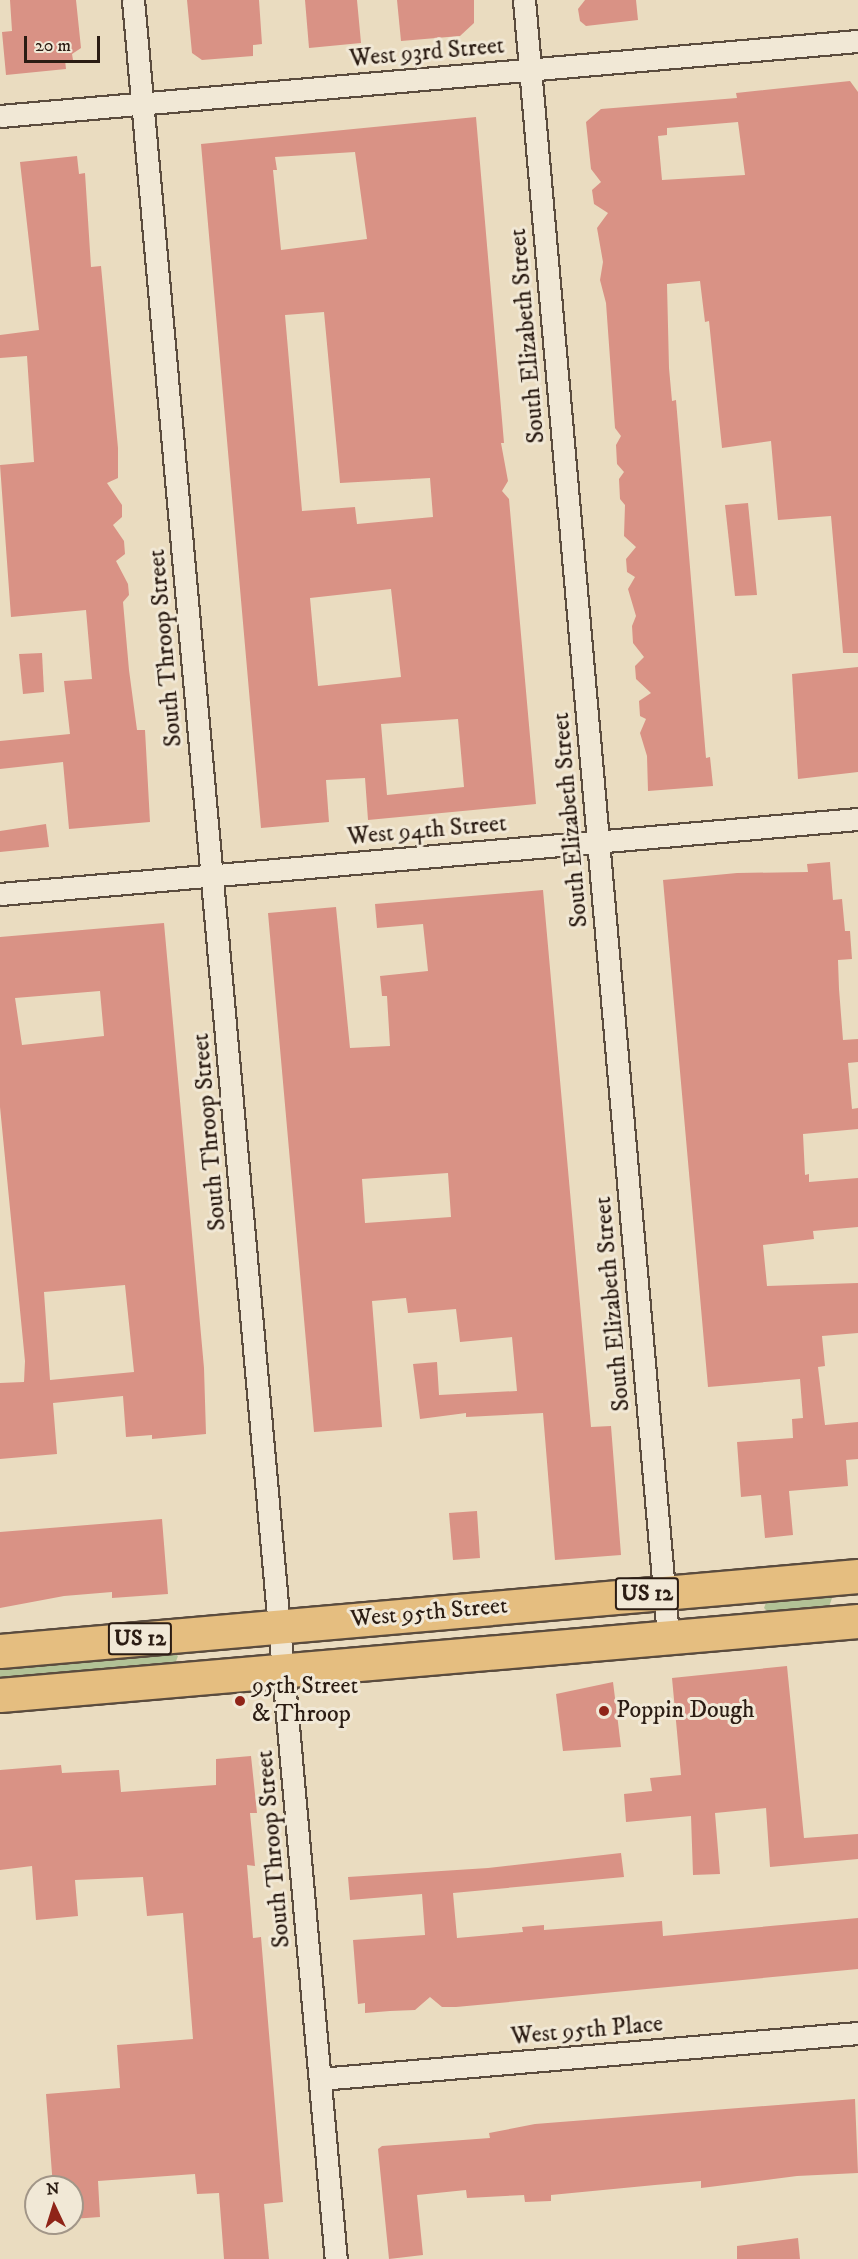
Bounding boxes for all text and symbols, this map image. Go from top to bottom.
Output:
scale bar [27,24,104,62]
street label: West 93rd Street [348,32,506,74]
text: 20 m [35,35,71,57]
street label: South Elizabeth Street [504,227,552,445]
street label: South Throop Street [143,548,189,748]
street label: South Elizabeth Street [547,711,595,929]
street label: West 94th Street [346,810,508,852]
street label: South Throop Street [187,1032,233,1232]
street label: South Elizabeth Street [589,1195,637,1413]
road number: US 12 [614,1575,680,1613]
street label: West 95th Street [349,1592,509,1634]
road number: US 12 [107,1620,173,1658]
place label: 95th Street & Throop [252,1673,358,1729]
marker: 95th Street & Throop [233,1694,247,1708]
place label: Poppin Dough [616,1697,755,1725]
marker: Poppin Dough [597,1704,611,1718]
street label: South Throop Street [251,1749,297,1949]
street label: West 95th Place [510,2010,664,2052]
north arrow [24,2175,84,2235]
text: N [46,2179,60,2199]

